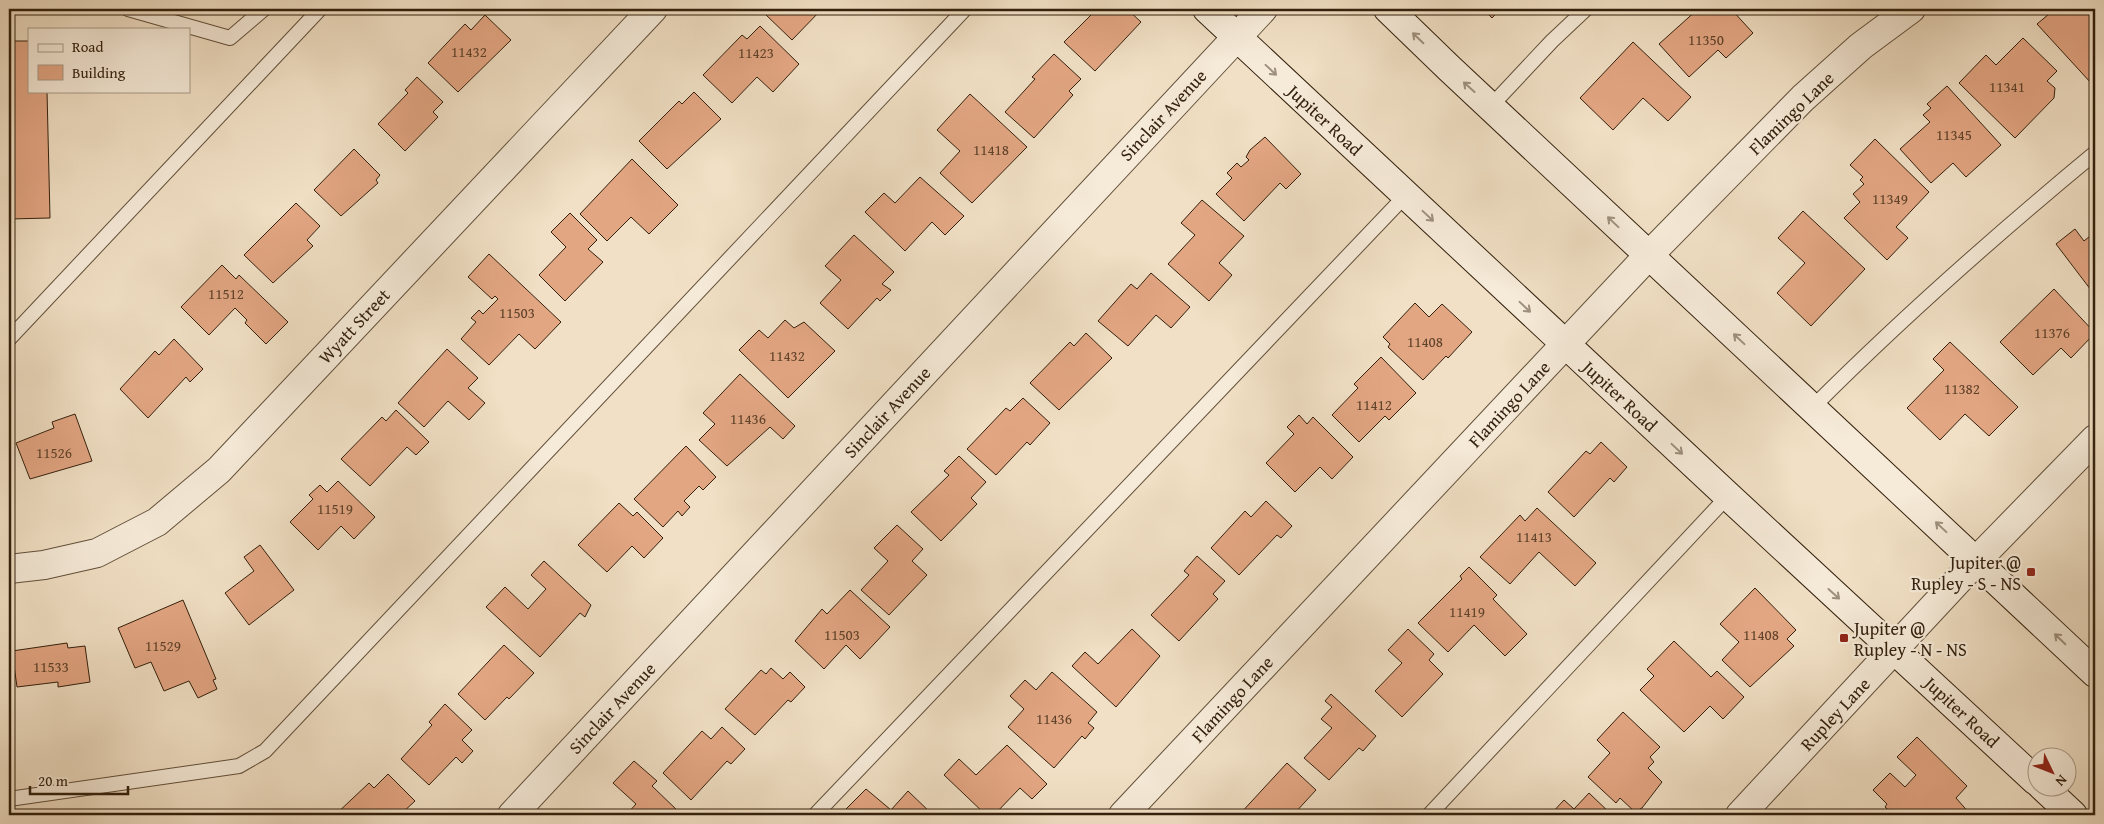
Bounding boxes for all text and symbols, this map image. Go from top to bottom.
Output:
legend [28,28,190,92]
house number: 11350 [1688,29,1724,50]
one-way arrow [1412,32,1425,44]
text: Road [72,36,103,57]
house number: 11432 [451,41,487,62]
house number: 11423 [738,42,774,63]
text: Building [72,62,126,83]
street label: Sinclair Avenue [1113,63,1213,167]
one-way arrow [1265,64,1277,76]
street label: Flamingo Lane [1742,65,1840,161]
house number: 11341 [1989,76,2025,97]
street label: Jupiter Road [1280,77,1369,162]
one-way arrow [1463,81,1476,92]
house number: 11345 [1936,124,1972,145]
house number: 11418 [973,139,1009,160]
house number: 11349 [1872,188,1908,209]
one-way arrow [1422,210,1435,222]
one-way arrow [1607,216,1620,228]
street label: Wyatt Street [312,282,397,370]
house number: 11512 [208,283,244,304]
one-way arrow [1519,301,1531,313]
house number: 11503 [499,302,535,323]
house number: 11376 [2034,322,2070,343]
house number: 11408 [1407,331,1443,352]
one-way arrow [1733,333,1746,345]
house number: 11432 [769,345,805,366]
street label: Jupiter Road [1575,353,1664,438]
street label: Flamingo Lane [1462,355,1556,453]
street label: Sinclair Avenue [837,360,937,464]
house number: 11382 [1944,378,1980,399]
house number: 11412 [1356,394,1392,415]
house number: 11436 [730,408,766,429]
house number: 11526 [36,442,72,463]
one-way arrow [1671,443,1684,455]
house number: 11519 [317,498,353,519]
one-way arrow [1935,521,1948,533]
house number: 11413 [1516,526,1552,547]
place label: Jupiter @ Rupley - S - NS [1911,549,2021,597]
marker: Jupiter @ Rupley - S - NS [2025,566,2037,578]
one-way arrow [1828,588,1841,600]
house number: 11419 [1449,601,1485,622]
place label: Jupiter @ Rupley - N - NS [1852,615,1967,663]
house number: 11503 [824,624,860,645]
house number: 11408 [1743,624,1779,645]
marker: Jupiter @ Rupley - N - NS [1838,632,1850,644]
one-way arrow [2054,633,2066,646]
house number: 11529 [145,635,181,656]
street label: Flamingo Lane [1185,650,1279,748]
house number: 11533 [33,656,69,677]
street label: Sinclair Avenue [562,656,662,760]
street label: Jupiter Road [1917,669,2006,754]
street label: Rupley Lane [1794,671,1876,757]
house number: 11436 [1036,708,1072,729]
north arrow [2026,746,2076,796]
scale bar [30,764,128,796]
text: 20 m [38,770,69,791]
text: N [2051,771,2072,792]

